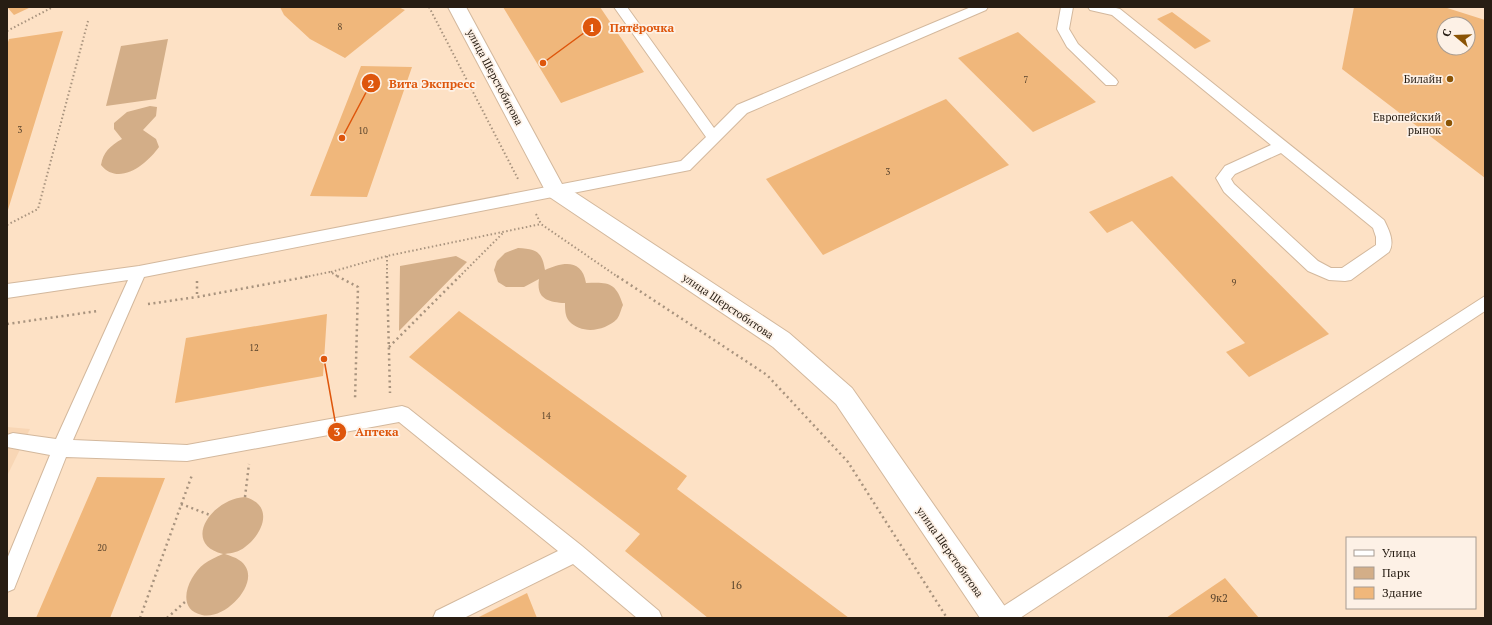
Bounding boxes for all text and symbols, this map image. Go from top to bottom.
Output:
callout: Пятёрочка [582,15,682,39]
north arrow [1436,16,1476,56]
text: 1 [589,20,595,35]
text: Пятёрочка [610,20,674,35]
house number: 8 [338,21,343,33]
street label: улица Шерстобитова [463,26,527,128]
text: С [1439,27,1454,38]
callout: Вита Экспресс [361,71,483,95]
place label: Билайн [1404,72,1442,86]
house number: 7 [1024,74,1029,86]
marker: Билайн [1445,74,1455,84]
text: 2 [368,76,375,91]
text: Вита Экспресс [389,76,475,91]
place label: Европейский рынок [1373,110,1441,137]
marker: Европейский рынок [1444,118,1454,128]
house number: 3 [18,124,23,136]
house number: 10 [358,125,368,137]
house number: 3 [886,166,891,178]
street label: улица Шерстобитова [679,270,777,342]
house number: 9 [1232,277,1237,289]
house number: 12 [249,342,259,354]
house number: 14 [541,410,551,422]
callout: Аптека [327,420,407,444]
text: 3 [334,424,341,439]
text: Аптека [355,424,399,439]
street label: улица Шерстобитова [913,503,987,600]
legend [1346,537,1476,609]
house number: 20 [97,542,107,554]
text: Улица [1382,545,1416,560]
text: Парк [1382,565,1410,580]
house number: 16 [730,578,742,592]
text: Здание [1382,585,1422,600]
house number: 9к2 [1210,591,1228,605]

